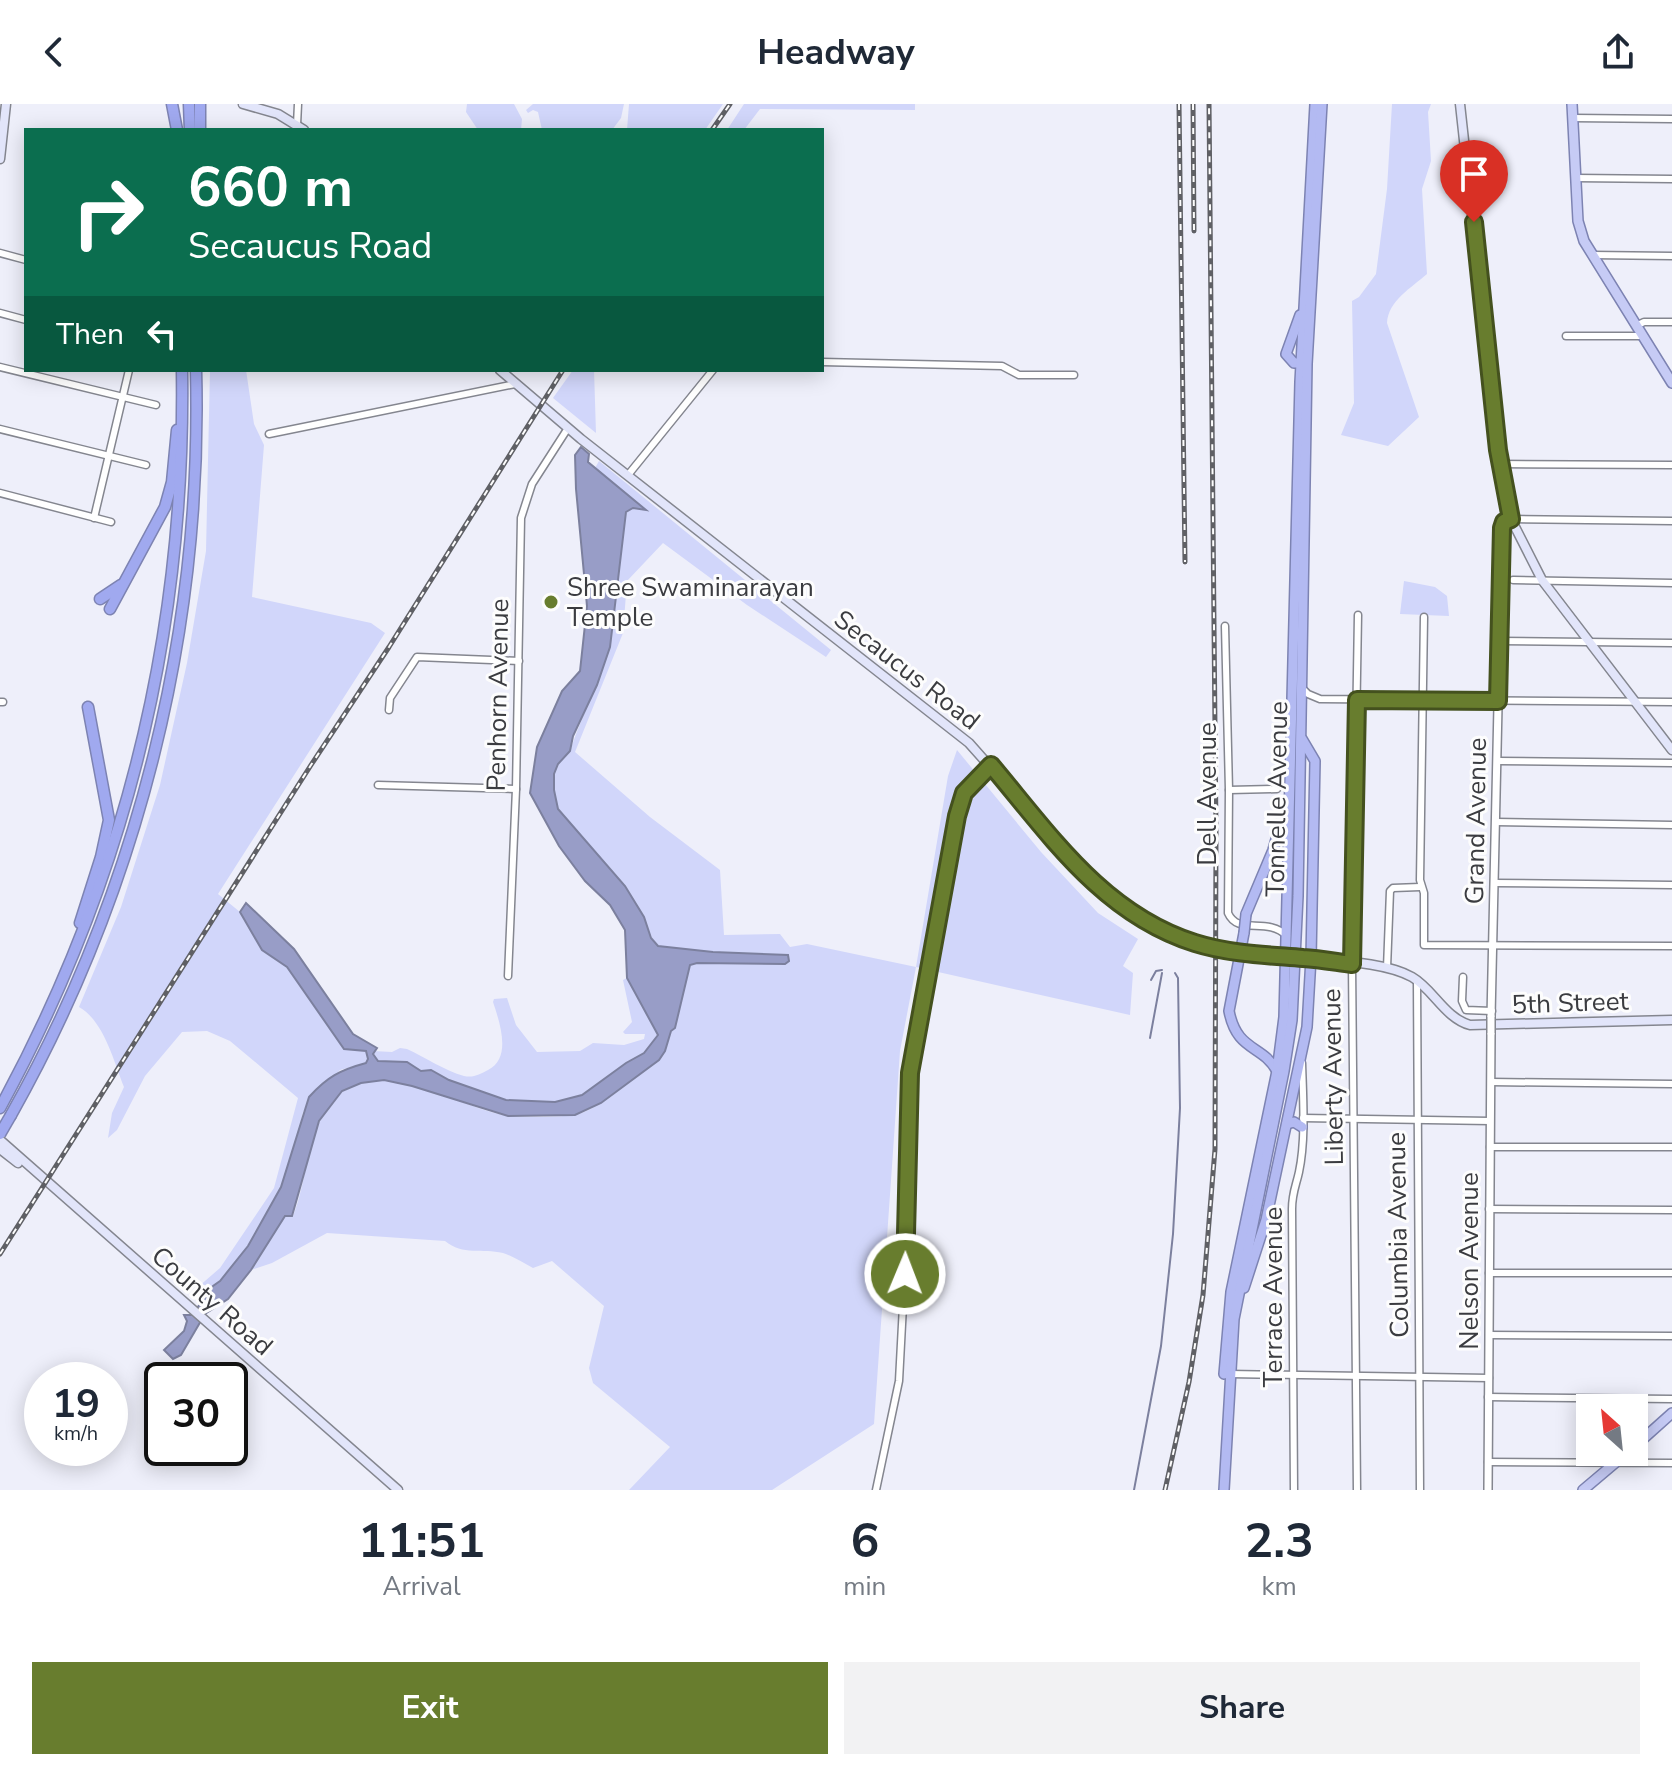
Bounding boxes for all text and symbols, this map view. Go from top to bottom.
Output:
text: Headway [757,28,915,77]
icon: back [32,30,76,74]
icon: share [1596,30,1640,74]
pin [1440,140,1508,222]
text: 660 m [188,149,353,226]
icon: arrive [1452,152,1496,196]
icon: right [56,160,160,264]
text: Secaucus Road [188,222,432,271]
icon: left [140,312,184,356]
text: Then [56,314,124,355]
place label: Shree Swaminarayan Temple [567,570,814,635]
marker: Shree Swaminarayan Temple [542,593,560,611]
street label: Penhorn Avenue [479,598,517,792]
street label: Secaucus Road [827,602,987,738]
street label: Tonnelle Avenue [1258,701,1296,897]
street label: Dell Avenue [1190,722,1225,866]
street label: Grand Avenue [1457,737,1495,905]
street label: 5th Street [1511,983,1630,1023]
street label: Liberty Avenue [1314,988,1352,1166]
street label: Columbia Avenue [1379,1132,1417,1338]
street label: Nelson Avenue [1452,1172,1487,1350]
street label: Terrace Avenue [1256,1207,1291,1387]
position arrow [863,1232,947,1316]
street label: County Road [144,1239,280,1363]
speed limit sign: 30 [144,1362,248,1466]
text: 19 [52,1377,100,1431]
north arrow [1576,1394,1648,1466]
map controls [1576,1394,1648,1466]
text: km/h [54,1420,98,1447]
text: 11:51 [358,1508,485,1574]
text: 6 [850,1508,879,1574]
text: 2.3 [1244,1508,1314,1574]
text: Arrival [383,1569,461,1604]
text: min [843,1569,886,1604]
text: km [1262,1569,1297,1604]
button: Exit [32,1662,828,1754]
button: Share [844,1662,1640,1754]

